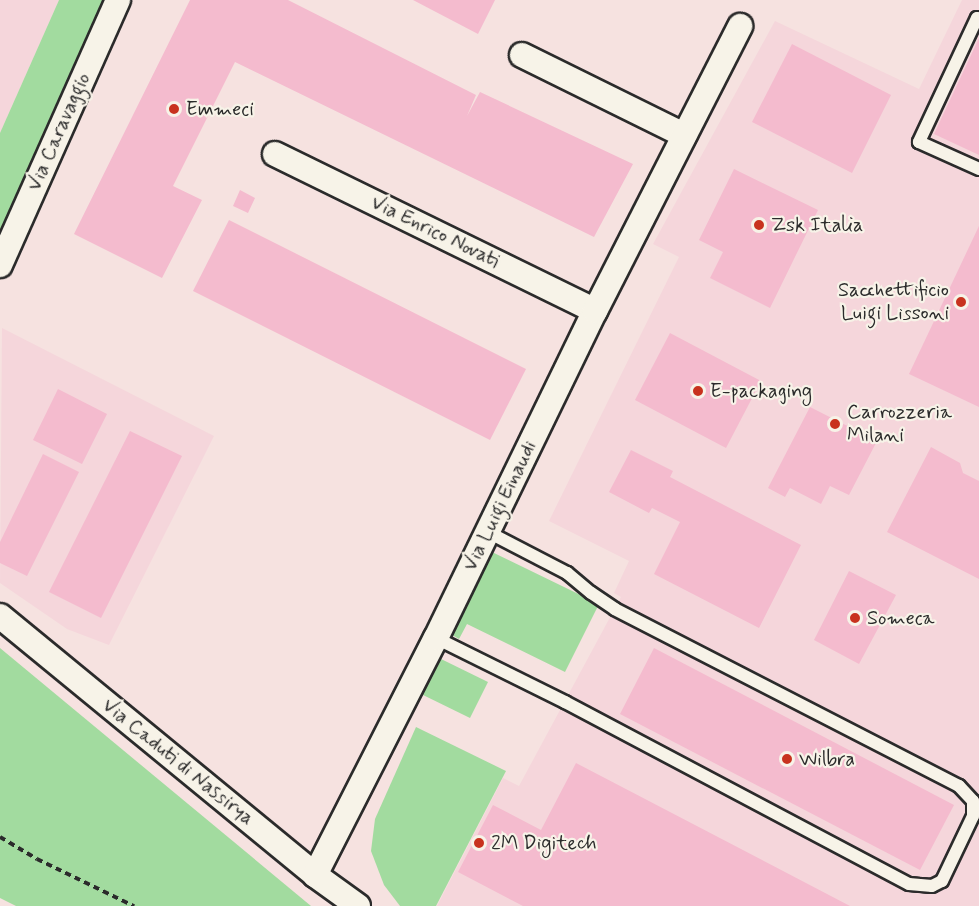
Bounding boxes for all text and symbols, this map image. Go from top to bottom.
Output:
street label: Via Caravaggio [22,70,96,194]
place label: Emmeci [186,97,254,121]
marker: Emmeci [167,102,181,116]
street label: Via Enrico Novati [367,191,503,273]
place label: Zsk Italia [771,213,863,237]
marker: Zsk Italia [752,218,766,232]
place label: Sacchettificio Luigi Lissoni [838,278,949,325]
marker: Sacchettificio Luigi Lissoni [954,295,968,309]
place label: E-packaging [710,379,812,403]
marker: E-packaging [691,384,705,398]
place label: Carrozzeria Milani [847,400,952,447]
marker: Carrozzeria Milani [828,417,842,431]
street label: Via Luigi Einaudi [458,438,542,574]
place label: Someca [867,606,935,630]
marker: Someca [848,611,862,625]
street label: Via Caduti di Nassirya [98,694,258,830]
place label: Wilbra [799,747,855,771]
marker: Wilbra [780,752,794,766]
place label: 2M Digitech [491,831,594,855]
marker: 2M Digitech [472,836,486,850]

